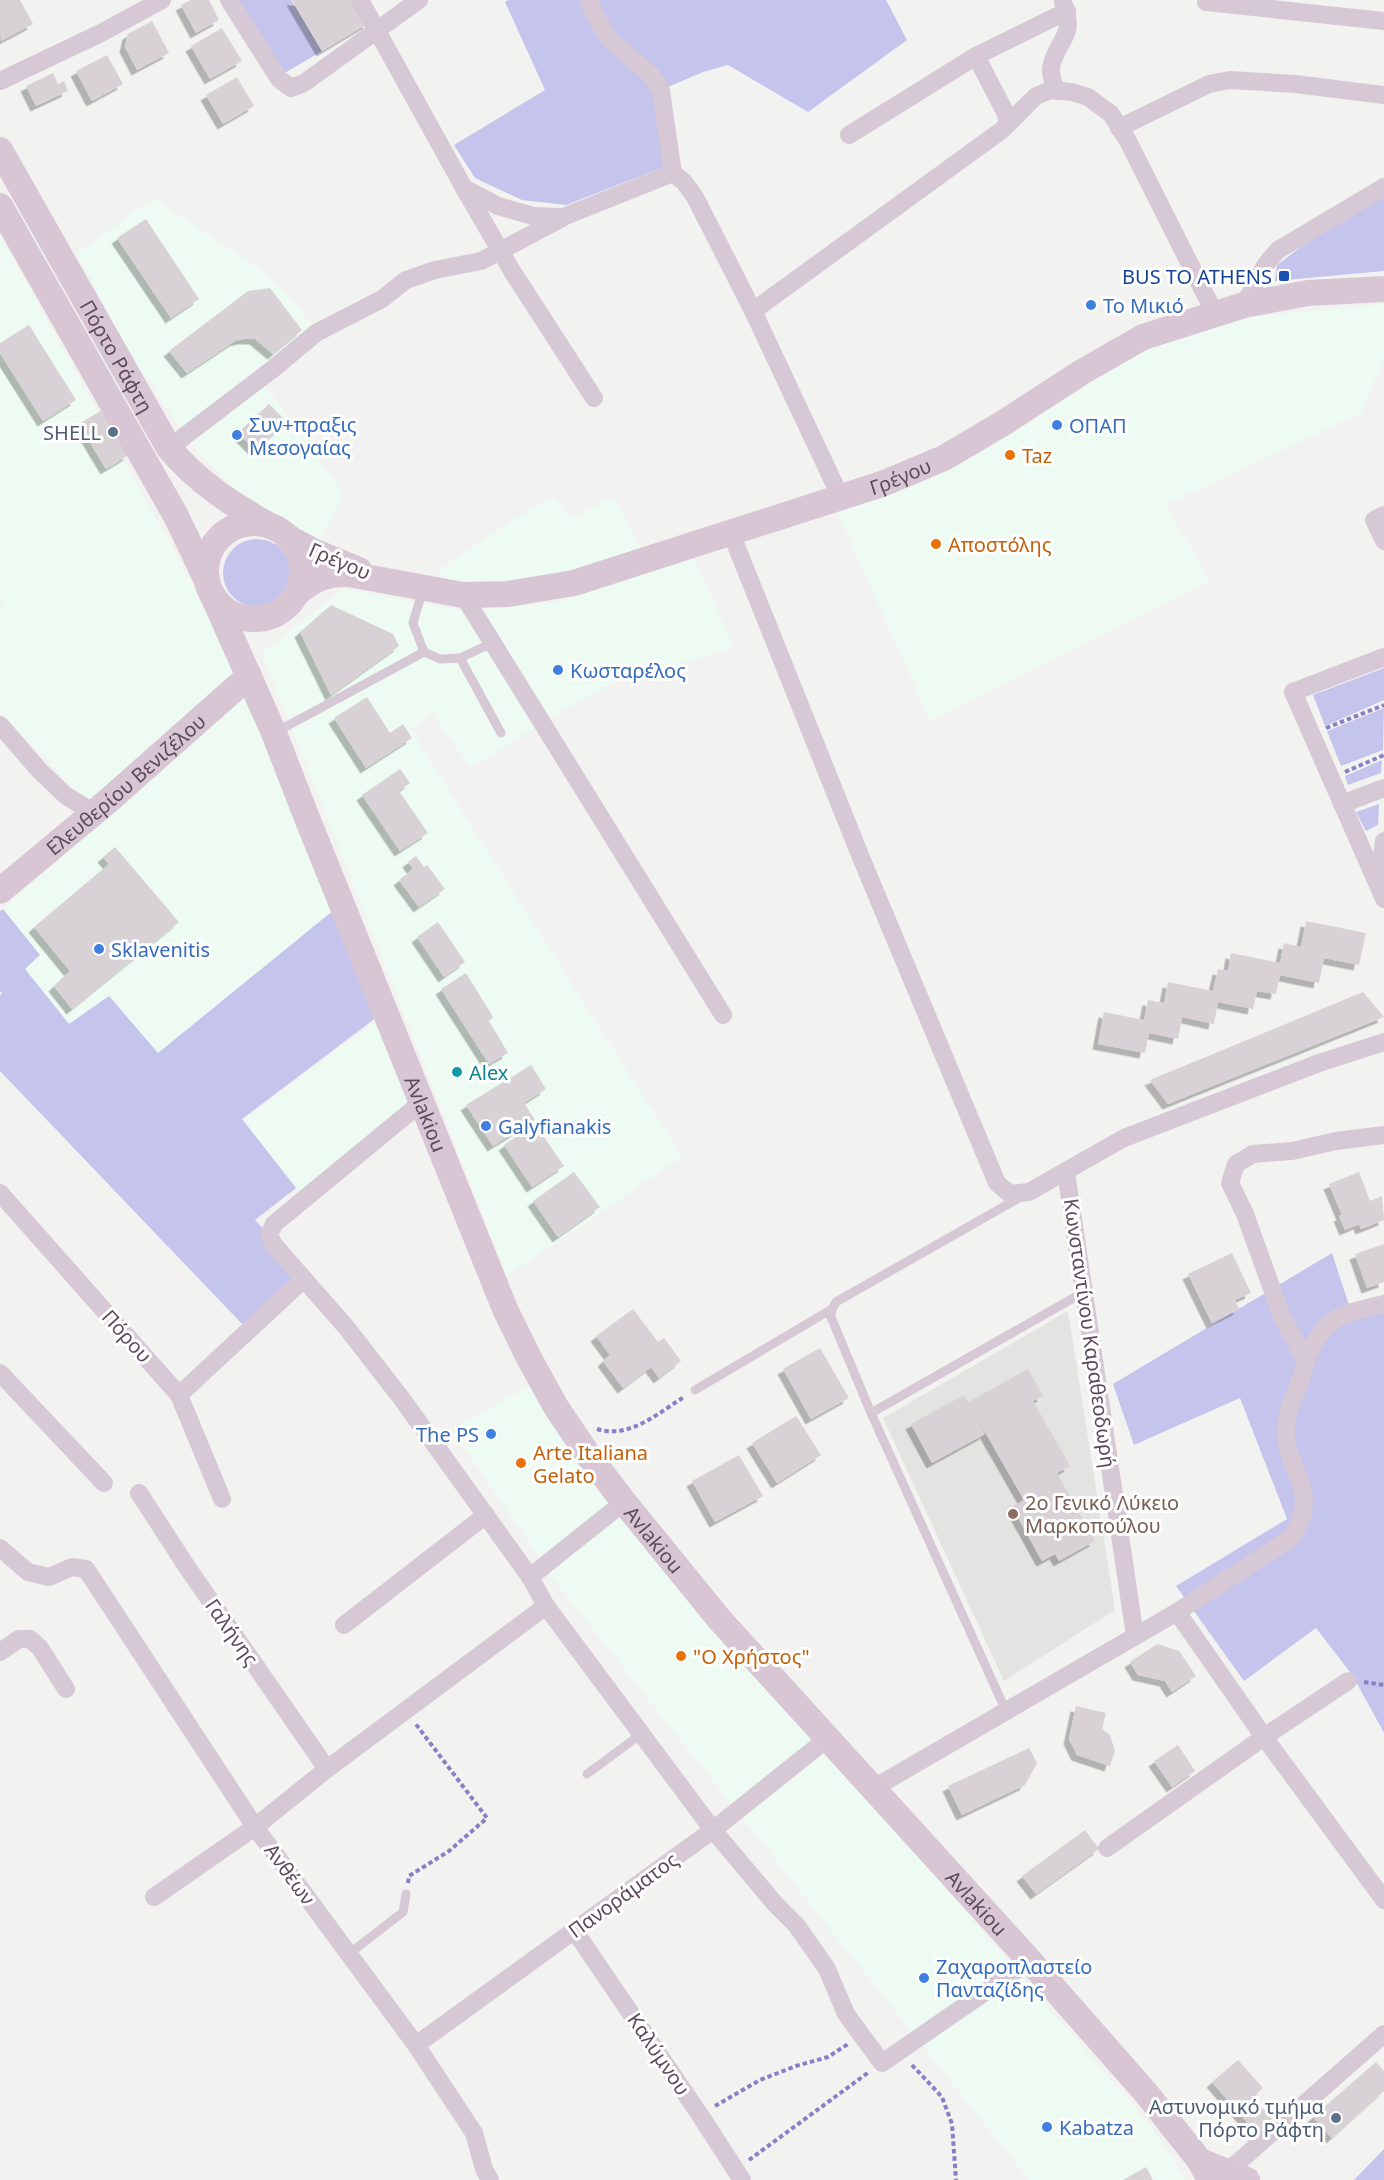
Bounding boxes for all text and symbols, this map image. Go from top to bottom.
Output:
place label: BUS TO ATHENS [1122,263,1272,290]
marker: BUS TO ATHENS [1277,269,1291,283]
place label: Το Μικιό [1103,292,1184,319]
street label: Πόρτο Ράφτη [74,295,160,418]
marker: Το Μικιό [1084,298,1098,312]
place label: Συν+πραξις Μεσογαίας [249,411,357,461]
place label: ΟΠΑΠ [1069,412,1127,439]
marker: ΟΠΑΠ [1050,418,1064,432]
place label: SHELL [43,419,101,446]
marker: SHELL [106,425,120,439]
marker: Συν+πραξις Μεσογαίας [230,428,244,442]
place label: Taz [1022,442,1052,469]
marker: Taz [1003,448,1017,462]
street label: Γρέγου [866,451,935,501]
place label: Αποστόλης [948,531,1052,558]
street label: Γρέγου [305,536,375,586]
marker: Αποστόλης [929,537,943,551]
place label: Κωσταρέλος [570,657,686,684]
marker: Κωσταρέλος [551,663,565,677]
street label: Ελευθερίου Βενιζέλου [40,707,211,861]
place label: Sklavenitis [111,936,210,963]
marker: Sklavenitis [92,942,106,956]
place label: Alex [469,1059,509,1086]
marker: Alex [450,1065,464,1079]
street label: Avlakiou [399,1072,454,1156]
place label: Galyfianakis [498,1113,611,1140]
marker: Galyfianakis [479,1119,493,1133]
street label: Κωνσταντίνου Καραθεοδωρή [1058,1197,1122,1469]
street label: Πόρου [96,1304,158,1368]
place label: The PS [416,1421,479,1448]
marker: The PS [484,1427,498,1441]
place label: Arte Italiana Gelato [533,1439,648,1489]
marker: Arte Italiana Gelato [514,1456,528,1470]
place label: 2ο Γενικό Λύκειο Μαρκοπούλου [1025,1489,1179,1539]
street label: Avlakiou [619,1500,690,1579]
marker: 2ο Γενικό Λύκειο Μαρκοπούλου [1006,1507,1020,1521]
street label: Γαλήνης [199,1593,265,1671]
place label: "Ο Χρήστος" [693,1643,810,1670]
marker: "Ο Χρήστος" [674,1649,688,1663]
street label: Ανθέων [259,1838,321,1910]
street label: Πανοράματος [563,1846,684,1944]
street label: Avlakiou [940,1864,1014,1941]
place label: Ζαχαροπλαστείο Πανταζίδης [936,1953,1092,2003]
marker: Ζαχαροπλαστείο Πανταζίδης [917,1971,931,1985]
street label: Καλύμνου [622,2008,696,2100]
place label: Αστυνομικό τμήμα Πόρτο Ράφτη [1149,2093,1325,2143]
marker: Αστυνομικό τμήμα Πόρτο Ράφτη [1329,2111,1343,2125]
place label: Kabatza [1059,2114,1134,2141]
marker: Kabatza [1040,2120,1054,2134]

